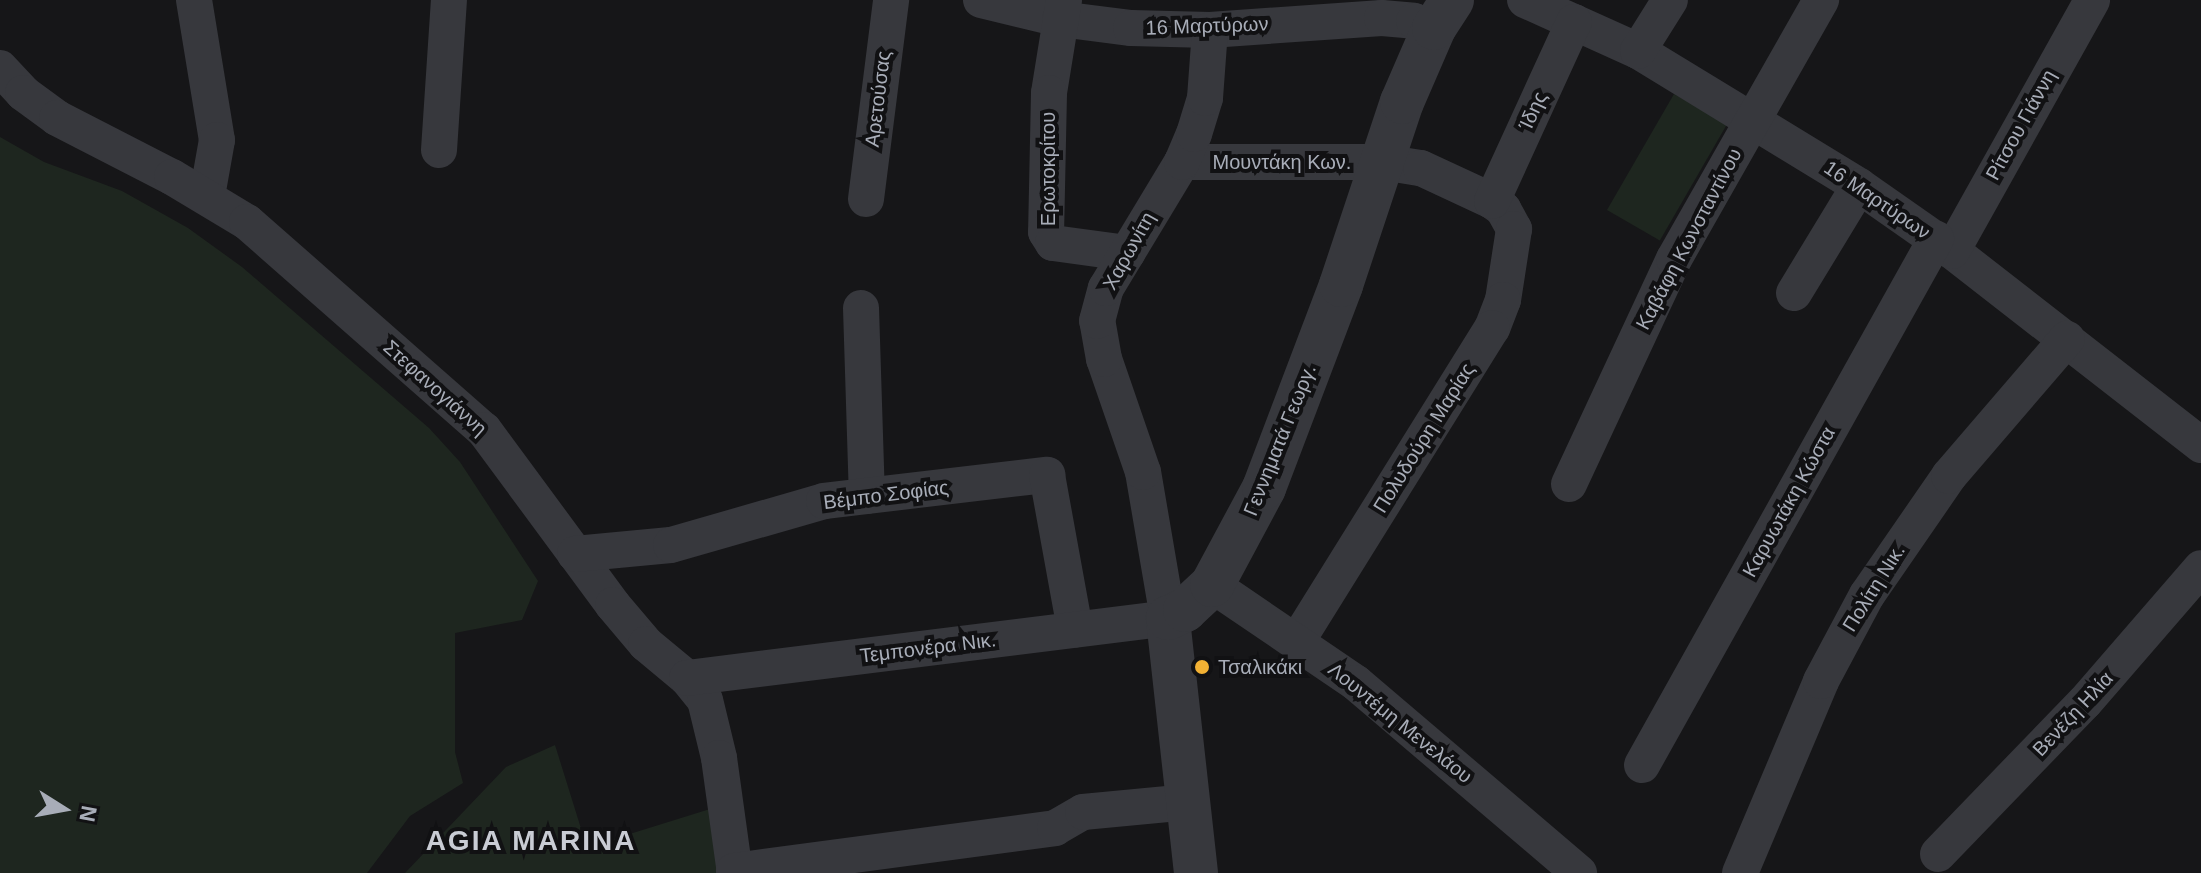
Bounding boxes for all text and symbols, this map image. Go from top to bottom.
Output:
street label: 16 Μαρτύρων [1145,12,1269,40]
street label: Αρετούσας [860,49,896,149]
street label: Ρίτσου Γιάννη [1981,66,2061,184]
street label: Ίδης [1514,88,1552,134]
street label: Ερωτοκρίτου [1036,112,1060,226]
street label: Καβάφη Κωνσταντίνου [1631,144,1747,334]
street label: Μουντάκη Κων. [1213,150,1351,174]
street label: 16 Μαρτύρων [1819,156,1935,244]
street label: Χαρωνίτη [1098,208,1160,294]
street label: Στεφανογιάννη [378,335,492,441]
street label: Πολυδούρη Μαρίας [1368,359,1480,517]
street label: Γεννηματά Γεωργ. [1239,361,1321,519]
street label: Καρυωτάκη Κώστα [1738,423,1840,581]
street label: Βέμπο Σοφίας [822,475,950,515]
street label: Πολίτη Νικ. [1838,540,1910,636]
street label: Τεμπονέρα Νικ. [859,628,997,668]
place label: Τσαλικάκι [1218,655,1302,679]
marker: Τσαλικάκι [1193,658,1211,676]
street label: Λουντέμη Μενελάου [1323,658,1477,788]
street label: Βενέζη Ηλία [2028,667,2118,761]
north arrow [24,769,104,849]
text: N [74,803,102,824]
district label: AGIA MARINA [425,824,637,858]

